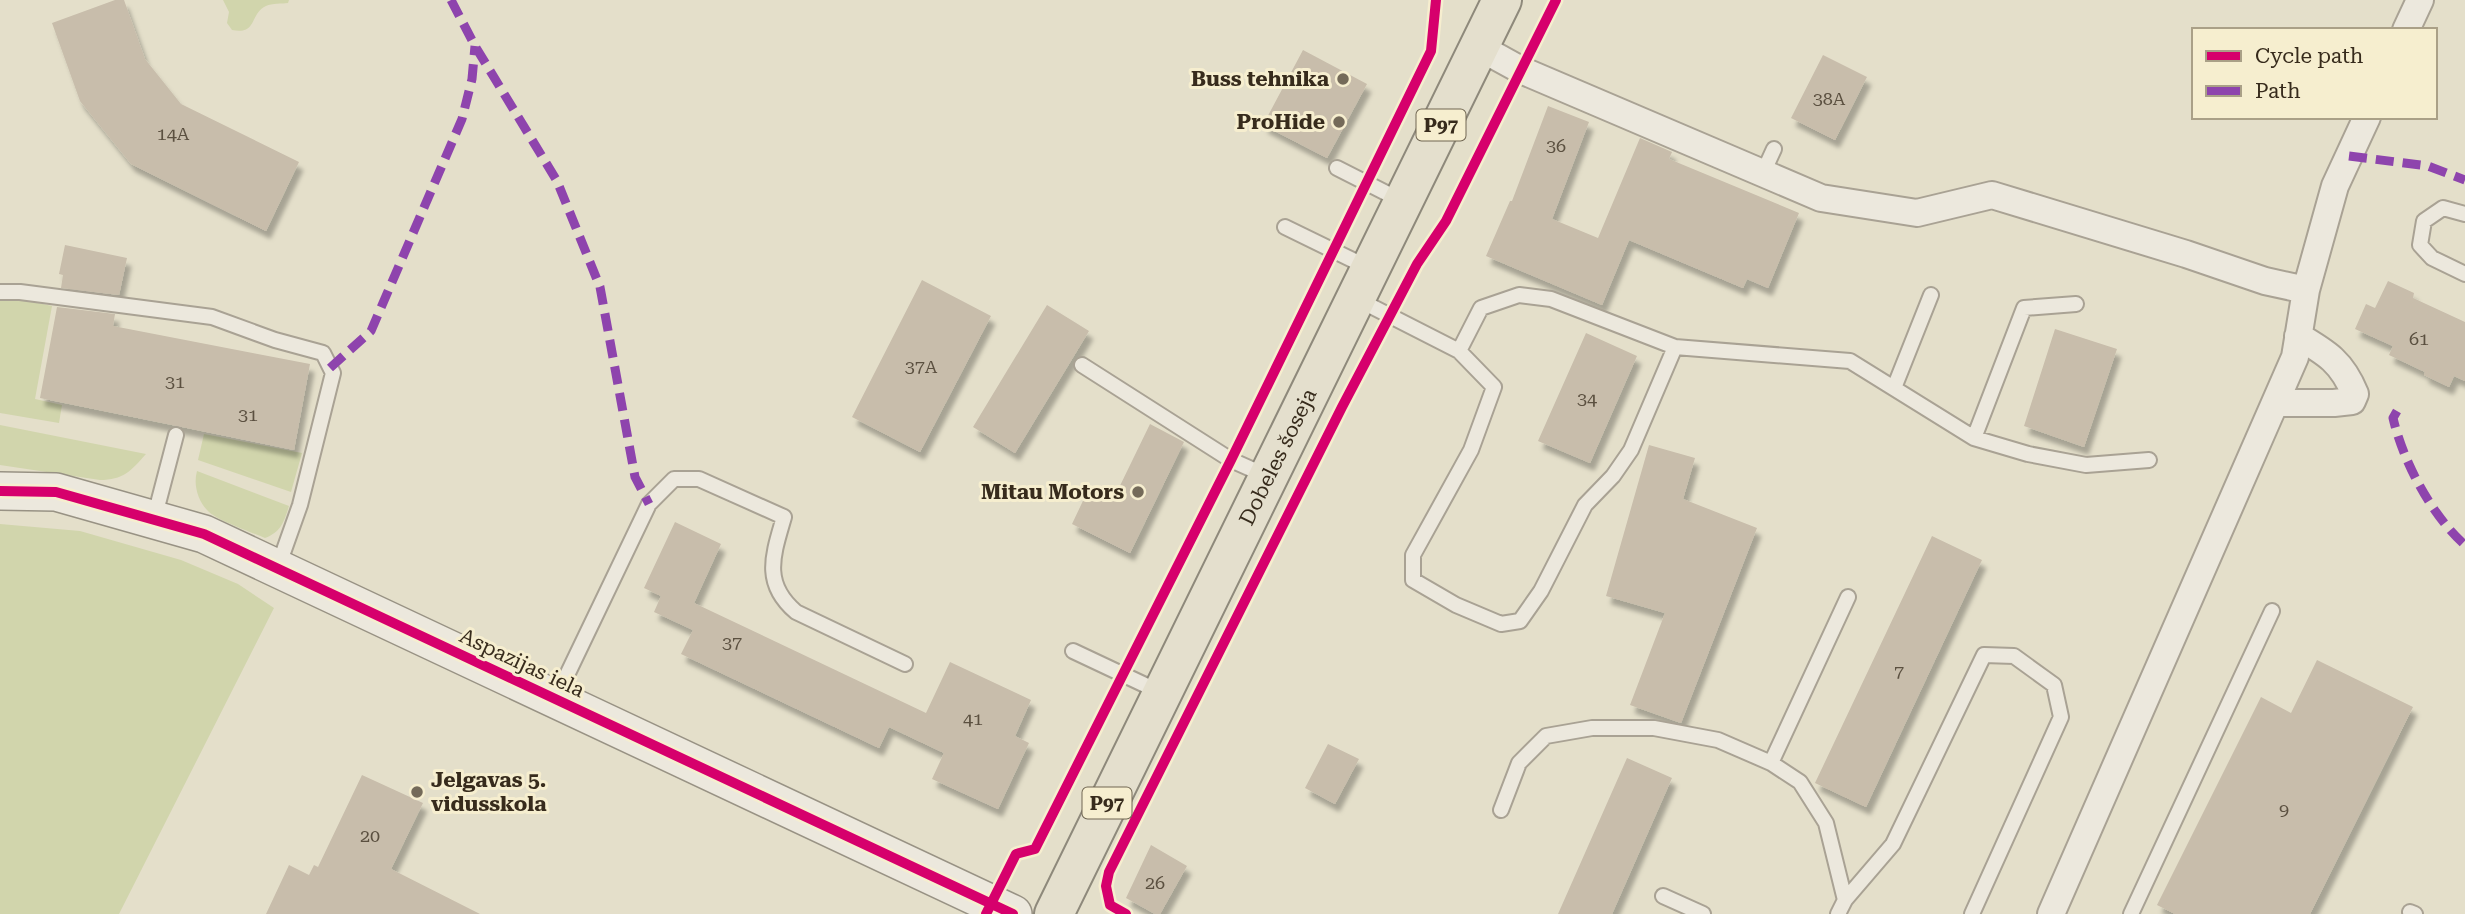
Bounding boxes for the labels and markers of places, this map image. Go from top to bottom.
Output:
place label: Buss tehnika [1191,67,1330,91]
marker: Buss tehnika [1335,71,1351,87]
place label: ProHide [1237,110,1325,134]
marker: ProHide [1331,114,1347,130]
place label: Mitau Motors [981,480,1124,504]
marker: Mitau Motors [1130,484,1146,500]
place label: Jelgavas 5. vidusskola [431,768,547,816]
marker: Jelgavas 5. vidusskola [409,784,425,800]

